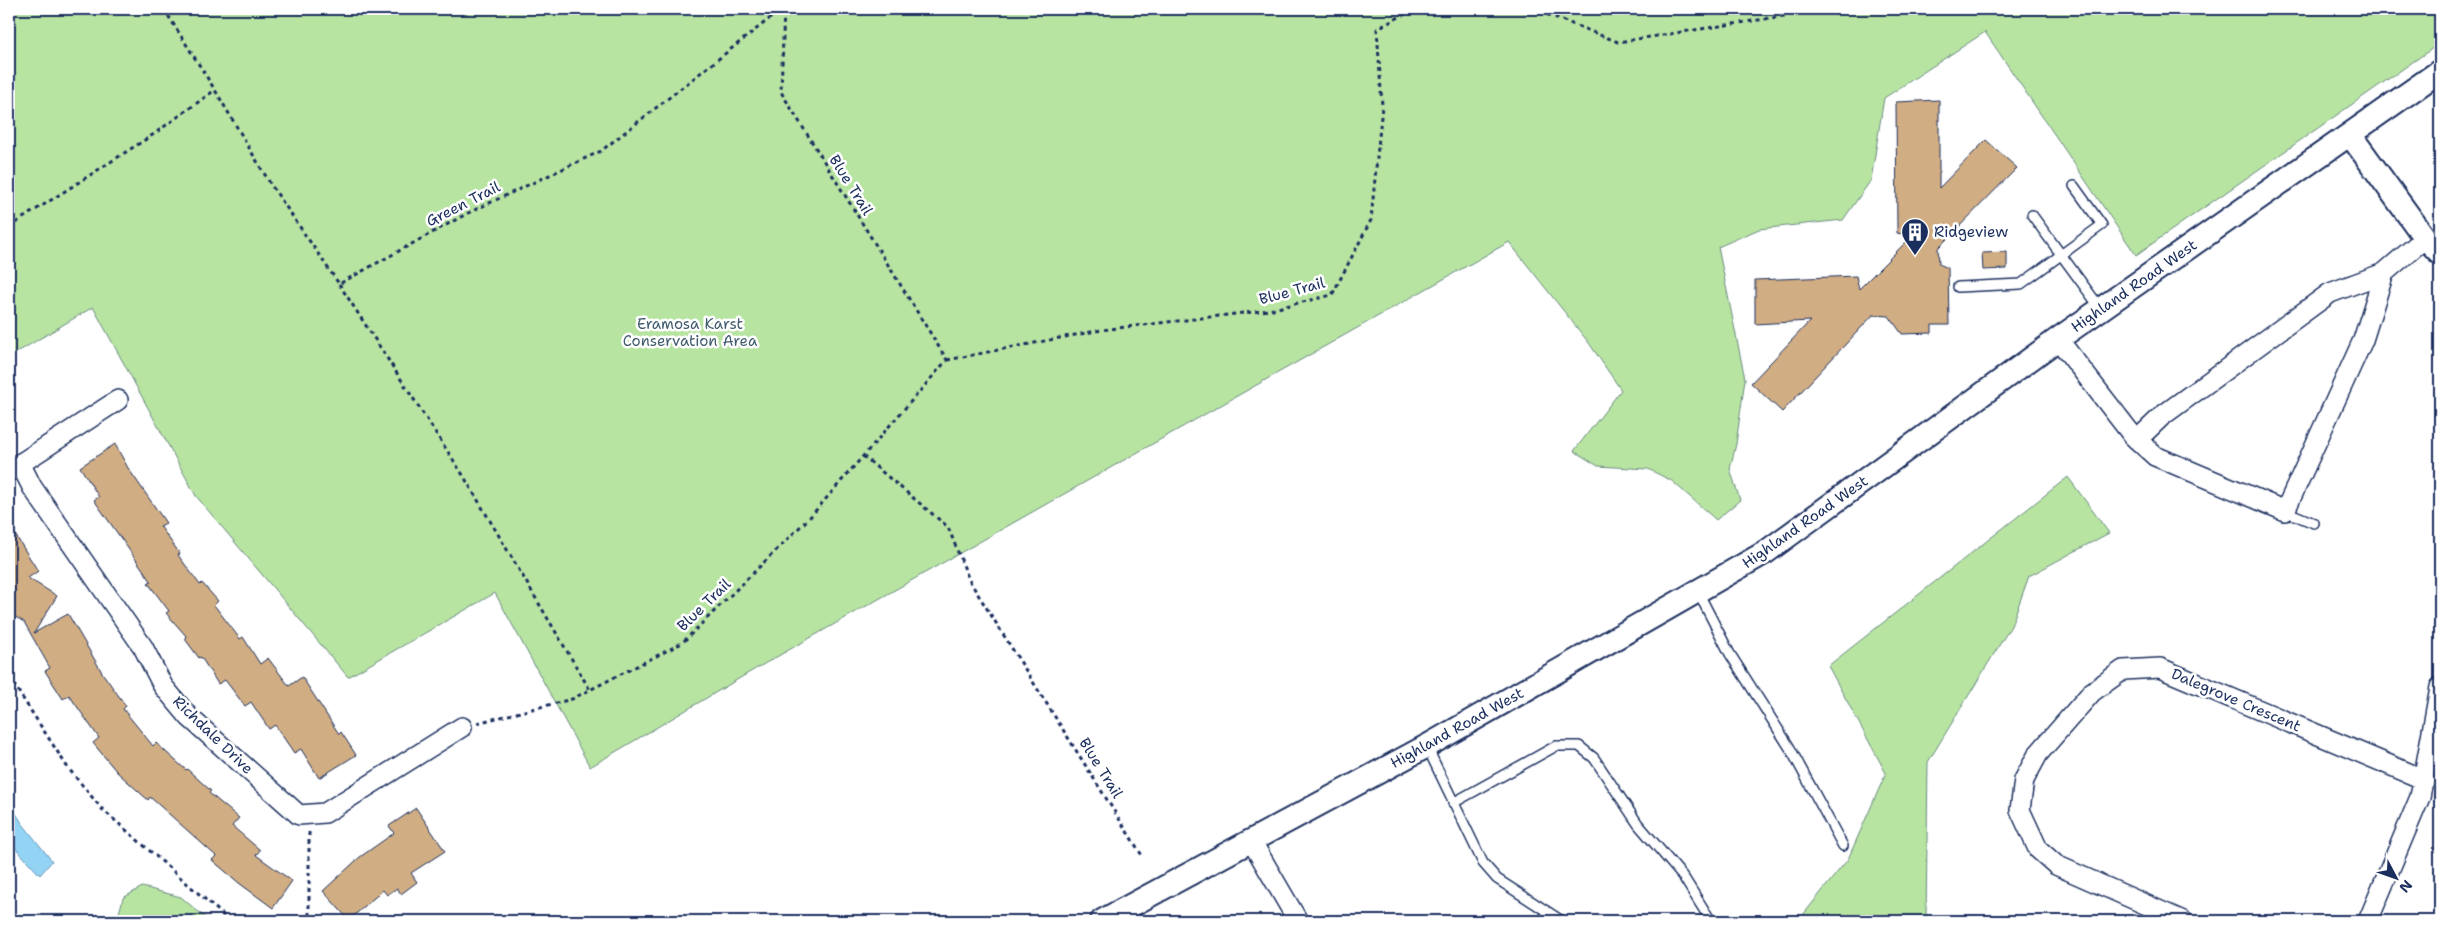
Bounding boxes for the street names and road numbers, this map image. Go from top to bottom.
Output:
street label: Blue Trail [825,151,878,219]
street label: Green Trail [423,177,504,231]
street label: Highland Road West [2067,235,2201,337]
street label: Blue Trail [1257,272,1328,309]
street label: Highland Road West [1738,471,1872,573]
street label: Blue Trail [673,574,736,636]
street label: Dalegrove Crescent [2168,664,2304,736]
street label: Highland Road West [1387,683,1527,773]
street label: Richdale Drive [169,692,257,778]
street label: Blue Trail [1075,734,1128,802]

